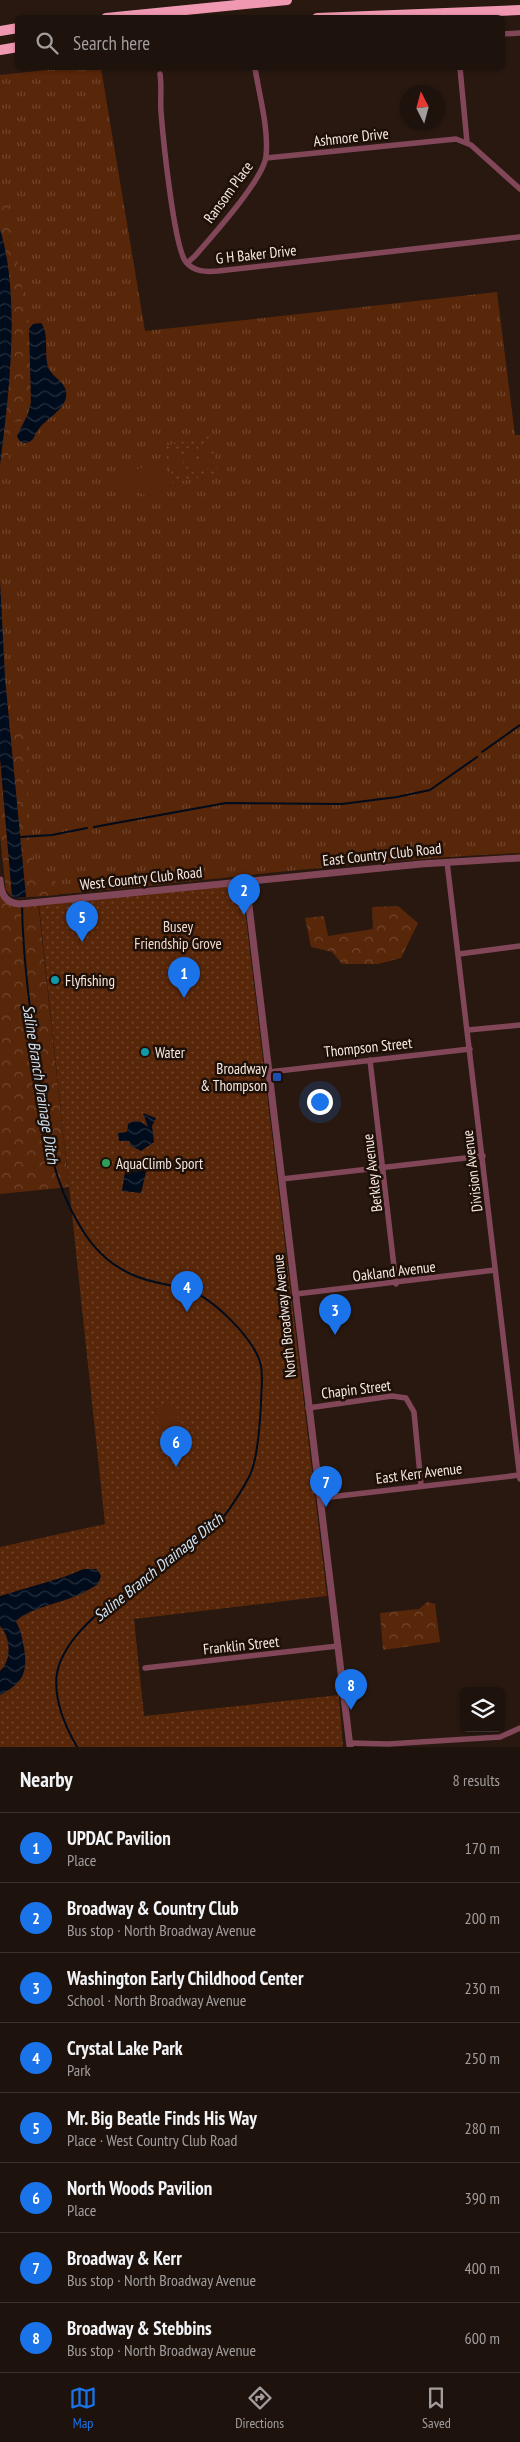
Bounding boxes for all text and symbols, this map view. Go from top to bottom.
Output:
search box [15,15,505,70]
icon: search [33,29,61,57]
text: Search here [73,31,150,55]
north arrow [400,85,445,130]
street label: Ashmore Drive [312,124,390,150]
street label: Ransom Place [199,157,257,227]
street label: G H Baker Drive [215,240,297,268]
street label: East Country Club Road [322,838,442,870]
street label: West Country Club Road [79,862,203,894]
pin: 2 [228,874,260,915]
pin: 5 [66,901,98,942]
park label: Busey Friendship Grove [134,917,222,953]
pin: 1 [168,957,200,998]
place label: Flyfishing [65,971,115,990]
marker: Flyfishing [49,974,61,986]
water label: Saline Branch Drainage Ditch [19,1003,64,1166]
street label: Thompson Street [323,1033,413,1061]
place label: Water [155,1043,186,1062]
marker: Water [139,1046,151,1058]
place label: Broadway & Thompson [200,1059,267,1095]
marker: Broadway & Thompson [271,1071,283,1083]
your location [307,1089,333,1115]
street label: Division Avenue [458,1129,486,1213]
street label: Berkley Avenue [358,1133,386,1213]
place label: AquaClimb Sport [116,1154,203,1173]
marker: AquaClimb Sport [100,1157,112,1169]
street label: North Broadway Avenue [268,1253,300,1379]
street label: Oakland Avenue [351,1256,437,1286]
pin: 4 [171,1271,203,1312]
pin: 3 [319,1294,351,1335]
street label: Chapin Street [320,1375,392,1403]
pin: 6 [160,1426,192,1467]
street label: East Kerr Avenue [375,1458,463,1488]
pin: 7 [310,1466,342,1507]
water label: Saline Branch Drainage Ditch [89,1508,228,1625]
street label: Franklin Street [202,1632,280,1658]
pin: 8 [335,1669,367,1710]
map controls [460,1687,505,1732]
button: layers [460,1687,505,1732]
text: Nearby [20,1766,73,1793]
text: 8 results [453,1770,500,1790]
text: UPDAC Pavilion [67,1826,171,1850]
text: 1 [32,1838,40,1858]
text: 170 m [465,1838,500,1858]
text: Place [67,1850,96,1870]
text: Broadway & Country Club [67,1896,239,1920]
text: 2 [32,1908,40,1928]
text: 200 m [465,1908,500,1928]
text: Bus stop · North Broadway Avenue [67,1920,256,1940]
text: Washington Early Childhood Center [67,1966,304,1990]
text: 3 [32,1978,40,1998]
text: 230 m [465,1978,500,1998]
text: School · North Broadway Avenue [67,1990,246,2010]
text: Crystal Lake Park [67,2036,183,2060]
text: 4 [32,2048,40,2068]
text: 250 m [465,2048,500,2068]
text: Park [67,2060,91,2080]
text: Mr. Big Beatle Finds His Way [67,2106,257,2130]
text: 5 [32,2118,40,2138]
text: 280 m [465,2118,500,2138]
text: Place · West Country Club Road [67,2130,237,2150]
text: North Woods Pavilion [67,2176,212,2200]
text: 6 [32,2188,40,2208]
text: 390 m [465,2188,500,2208]
text: Place [67,2200,96,2220]
text: Broadway & Kerr [67,2246,182,2270]
text: 7 [32,2258,40,2278]
text: 400 m [465,2258,500,2278]
text: Bus stop · North Broadway Avenue [67,2270,256,2290]
text: Broadway & Stebbins [67,2316,212,2340]
text: 8 [32,2328,40,2348]
text: 600 m [465,2328,500,2348]
text: Bus stop · North Broadway Avenue [67,2340,256,2360]
tab: Map [69,2384,97,2432]
tab: Directions [235,2384,284,2432]
tab: Saved [422,2384,451,2432]

